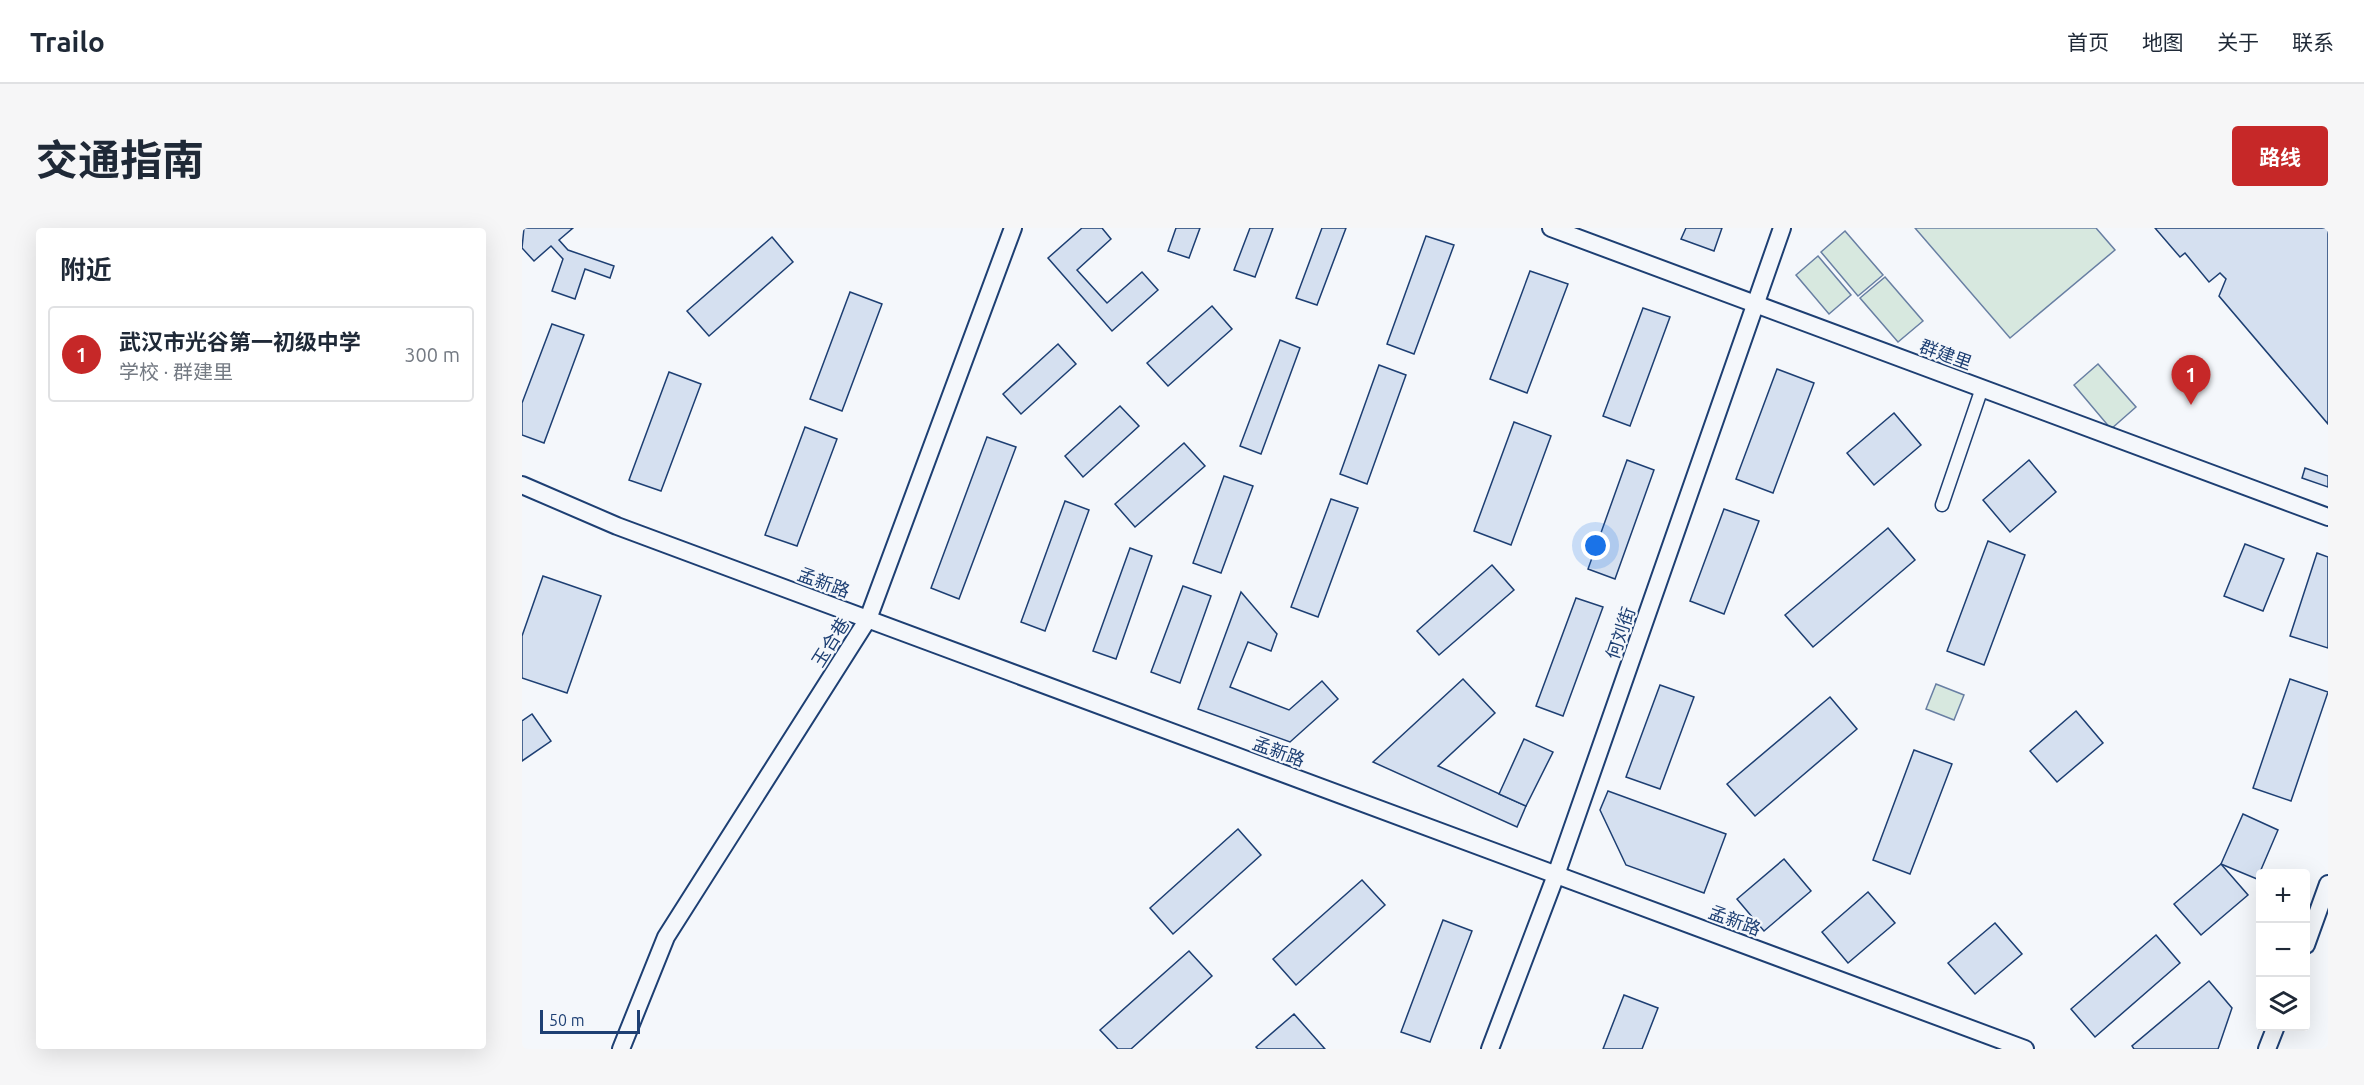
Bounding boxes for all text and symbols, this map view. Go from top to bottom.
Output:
text: Trailo [30,26,105,57]
text: 首页 [2067,30,2109,54]
text: 地图 [2142,30,2184,54]
text: 关于 [2217,30,2259,54]
text: 联系 [2292,30,2334,54]
button: 路线 [2232,126,2328,186]
text: 交通指南 [36,136,204,183]
text: 附近 [60,255,112,284]
text: 武汉市光谷第一初级中学 [119,329,361,354]
street label: 群建里 [1917,335,1975,373]
text: 1 [76,343,87,366]
text: 300 m [404,343,460,366]
pin: 1 [2172,356,2210,405]
text: 学校 · 群建里 [119,360,233,383]
your location [1581,531,1610,560]
street label: 孟新路 [795,563,853,601]
street label: 何刘街 [1602,604,1638,662]
street label: 玉合巷 [807,614,853,670]
street label: 孟新路 [1250,732,1308,770]
map controls [2256,869,2310,1031]
button: + [2256,869,2310,923]
street label: 孟新路 [1706,901,1764,939]
button: − [2256,923,2310,977]
button: layers [2256,977,2310,1031]
scale bar [540,1007,640,1034]
text: 50 m [549,1011,585,1029]

